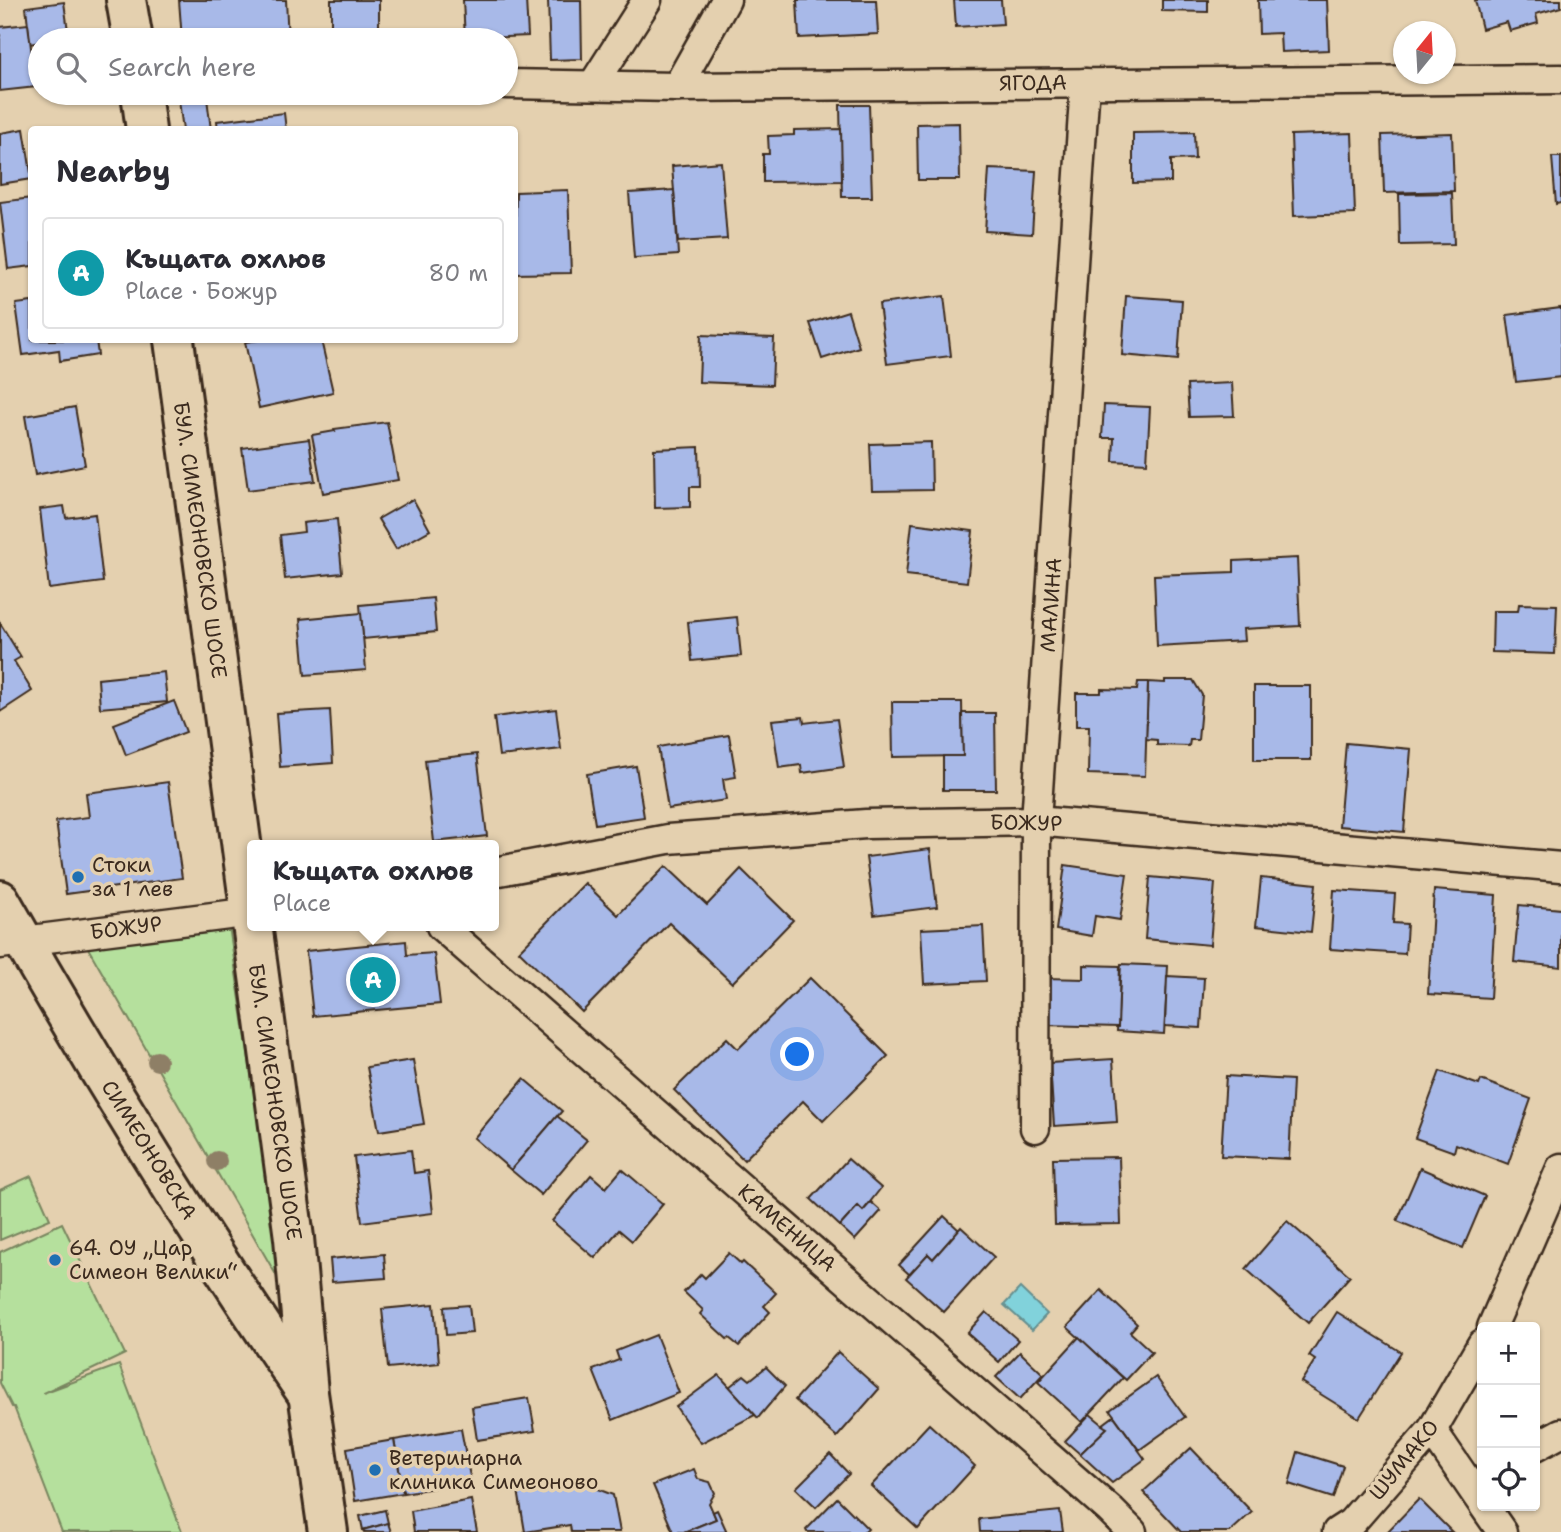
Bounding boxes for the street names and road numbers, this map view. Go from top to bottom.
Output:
street label: ЯГОДА [999,68,1067,98]
street label: БУЛ. СИМЕОНОВСКО ШОСЕ [167,400,233,680]
street label: МАЛИНА [1034,557,1068,653]
street label: БОЖУР [990,808,1062,838]
street label: БОЖУР [88,910,164,946]
street label: БУЛ. СИМЕОНОВСКО ШОСЕ [242,962,308,1242]
street label: СИМЕОНОВСКА [95,1075,203,1225]
street label: КАМЕНИЦА [732,1178,842,1278]
street label: ШУМАКО [1363,1414,1445,1506]

